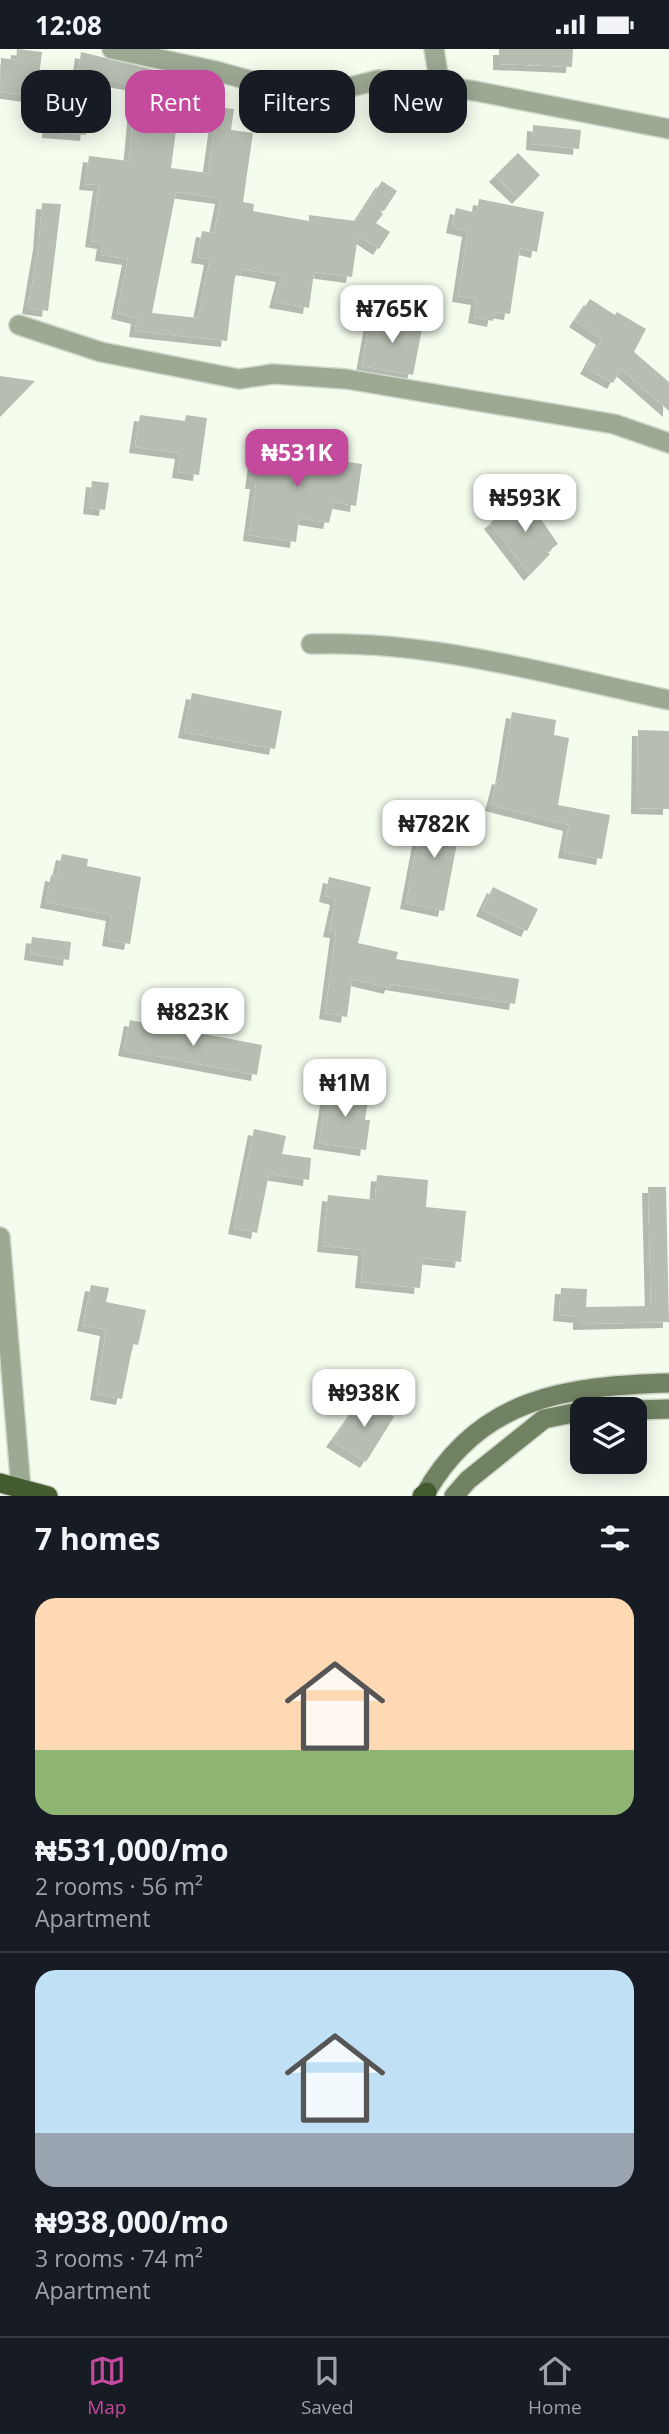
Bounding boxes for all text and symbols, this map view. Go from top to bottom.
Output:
text: 12:08 [35,7,102,43]
chip: Buy [21,70,111,133]
chip: Rent [125,70,225,133]
chip: Filters [239,70,355,133]
chip: New [369,70,467,133]
pin: ₦765K [343,285,441,345]
text: ₦765K [356,292,428,324]
pin: ₦531K [248,429,346,489]
text: ₦531K [261,436,333,468]
pin: ₦593K [476,475,574,534]
text: ₦593K [489,481,561,513]
pin: ₦782K [385,801,483,860]
text: ₦782K [398,807,470,839]
pin: ₦823K [144,989,242,1048]
text: ₦823K [157,995,229,1027]
pin: ₦1M [311,1059,379,1119]
text: ₦1M [319,1066,371,1098]
pin: ₦938K [315,1369,413,1429]
text: ₦938K [328,1376,400,1408]
map controls [570,1397,647,1474]
button: layers [570,1397,647,1474]
text: 7 homes [35,1518,160,1559]
icon: filters [596,1519,634,1557]
icon: home [272,1643,398,1769]
text: ₦531,000/mo [35,1829,229,1870]
text: 2 rooms · 56 m² [35,1870,203,1902]
text: Apartment [35,1902,151,1934]
icon: home [272,2015,398,2141]
text: ₦938,000/mo [35,2201,229,2242]
text: 3 rooms · 74 m² [35,2242,203,2274]
text: Apartment [35,2274,151,2306]
tab: Map [87,2352,126,2420]
tab: Saved [301,2352,354,2420]
tab: Home [528,2352,582,2420]

